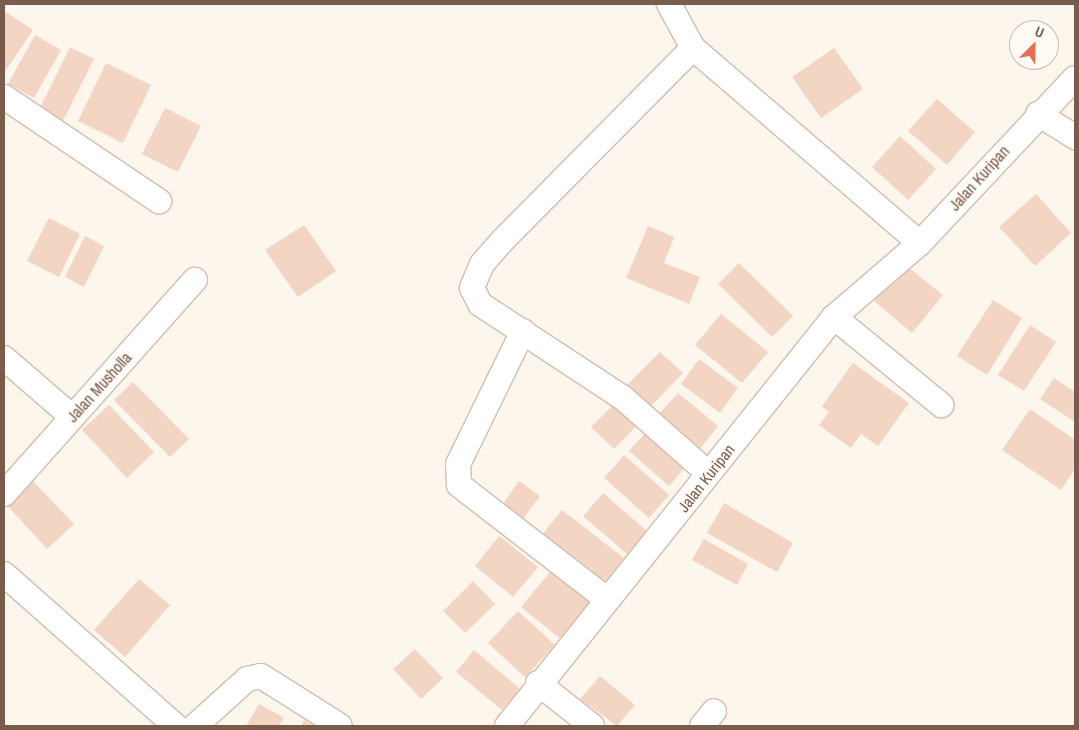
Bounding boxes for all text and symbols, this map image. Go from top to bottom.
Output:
north arrow [1009,20,1059,70]
text: U [1032,22,1047,42]
street label: Jalan Kuripan [945,141,1013,215]
street label: Jalan Musholla [63,348,135,426]
street label: Jalan Kuripan [674,440,738,516]

